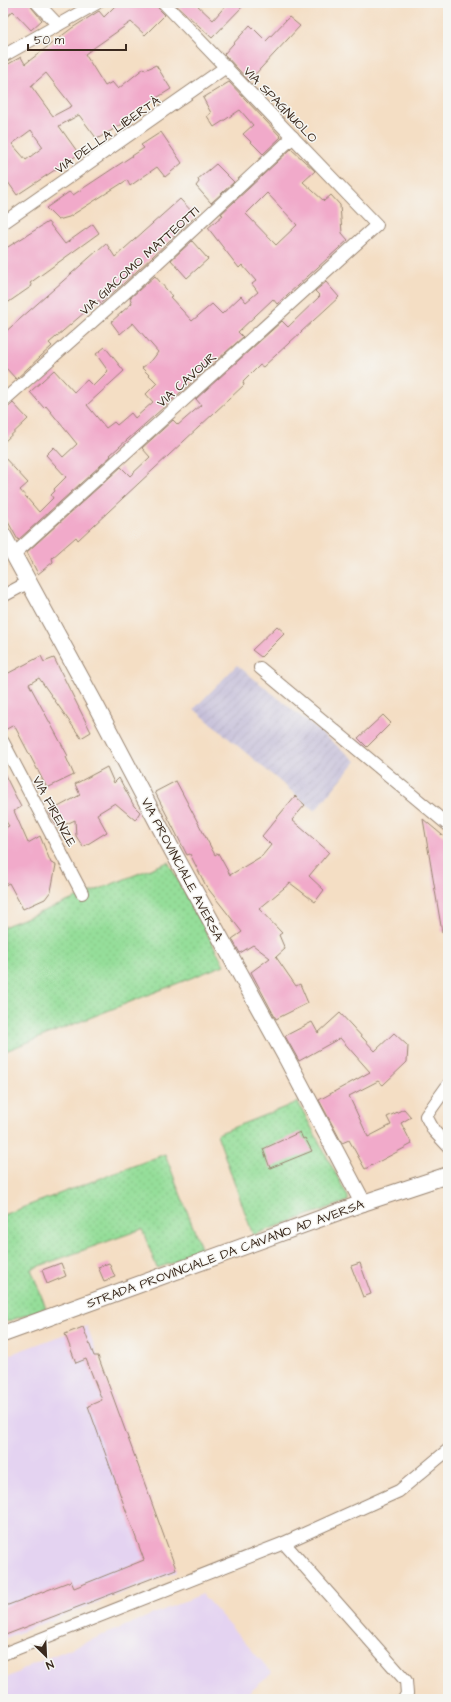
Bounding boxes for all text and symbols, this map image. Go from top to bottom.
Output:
scale bar [28,26,126,52]
text: 50 m [34,32,65,49]
street label: VIA SPAGNUOLO [239,63,322,147]
street label: VIA DELLA LIBERTÀ [51,91,164,178]
street label: VIA GIACOMO MATTEOTTI [76,202,203,319]
street label: VIA CAVOUR [153,348,220,411]
street label: VIA FIRENZE [28,773,80,850]
street label: VIA PROVINCIALE AVERSA [137,795,228,945]
street label: STRADA PROVINCIALE DA CAIVANO AD AVERSA [84,1195,367,1313]
north arrow [26,1636,66,1676]
text: N [44,1656,56,1673]

